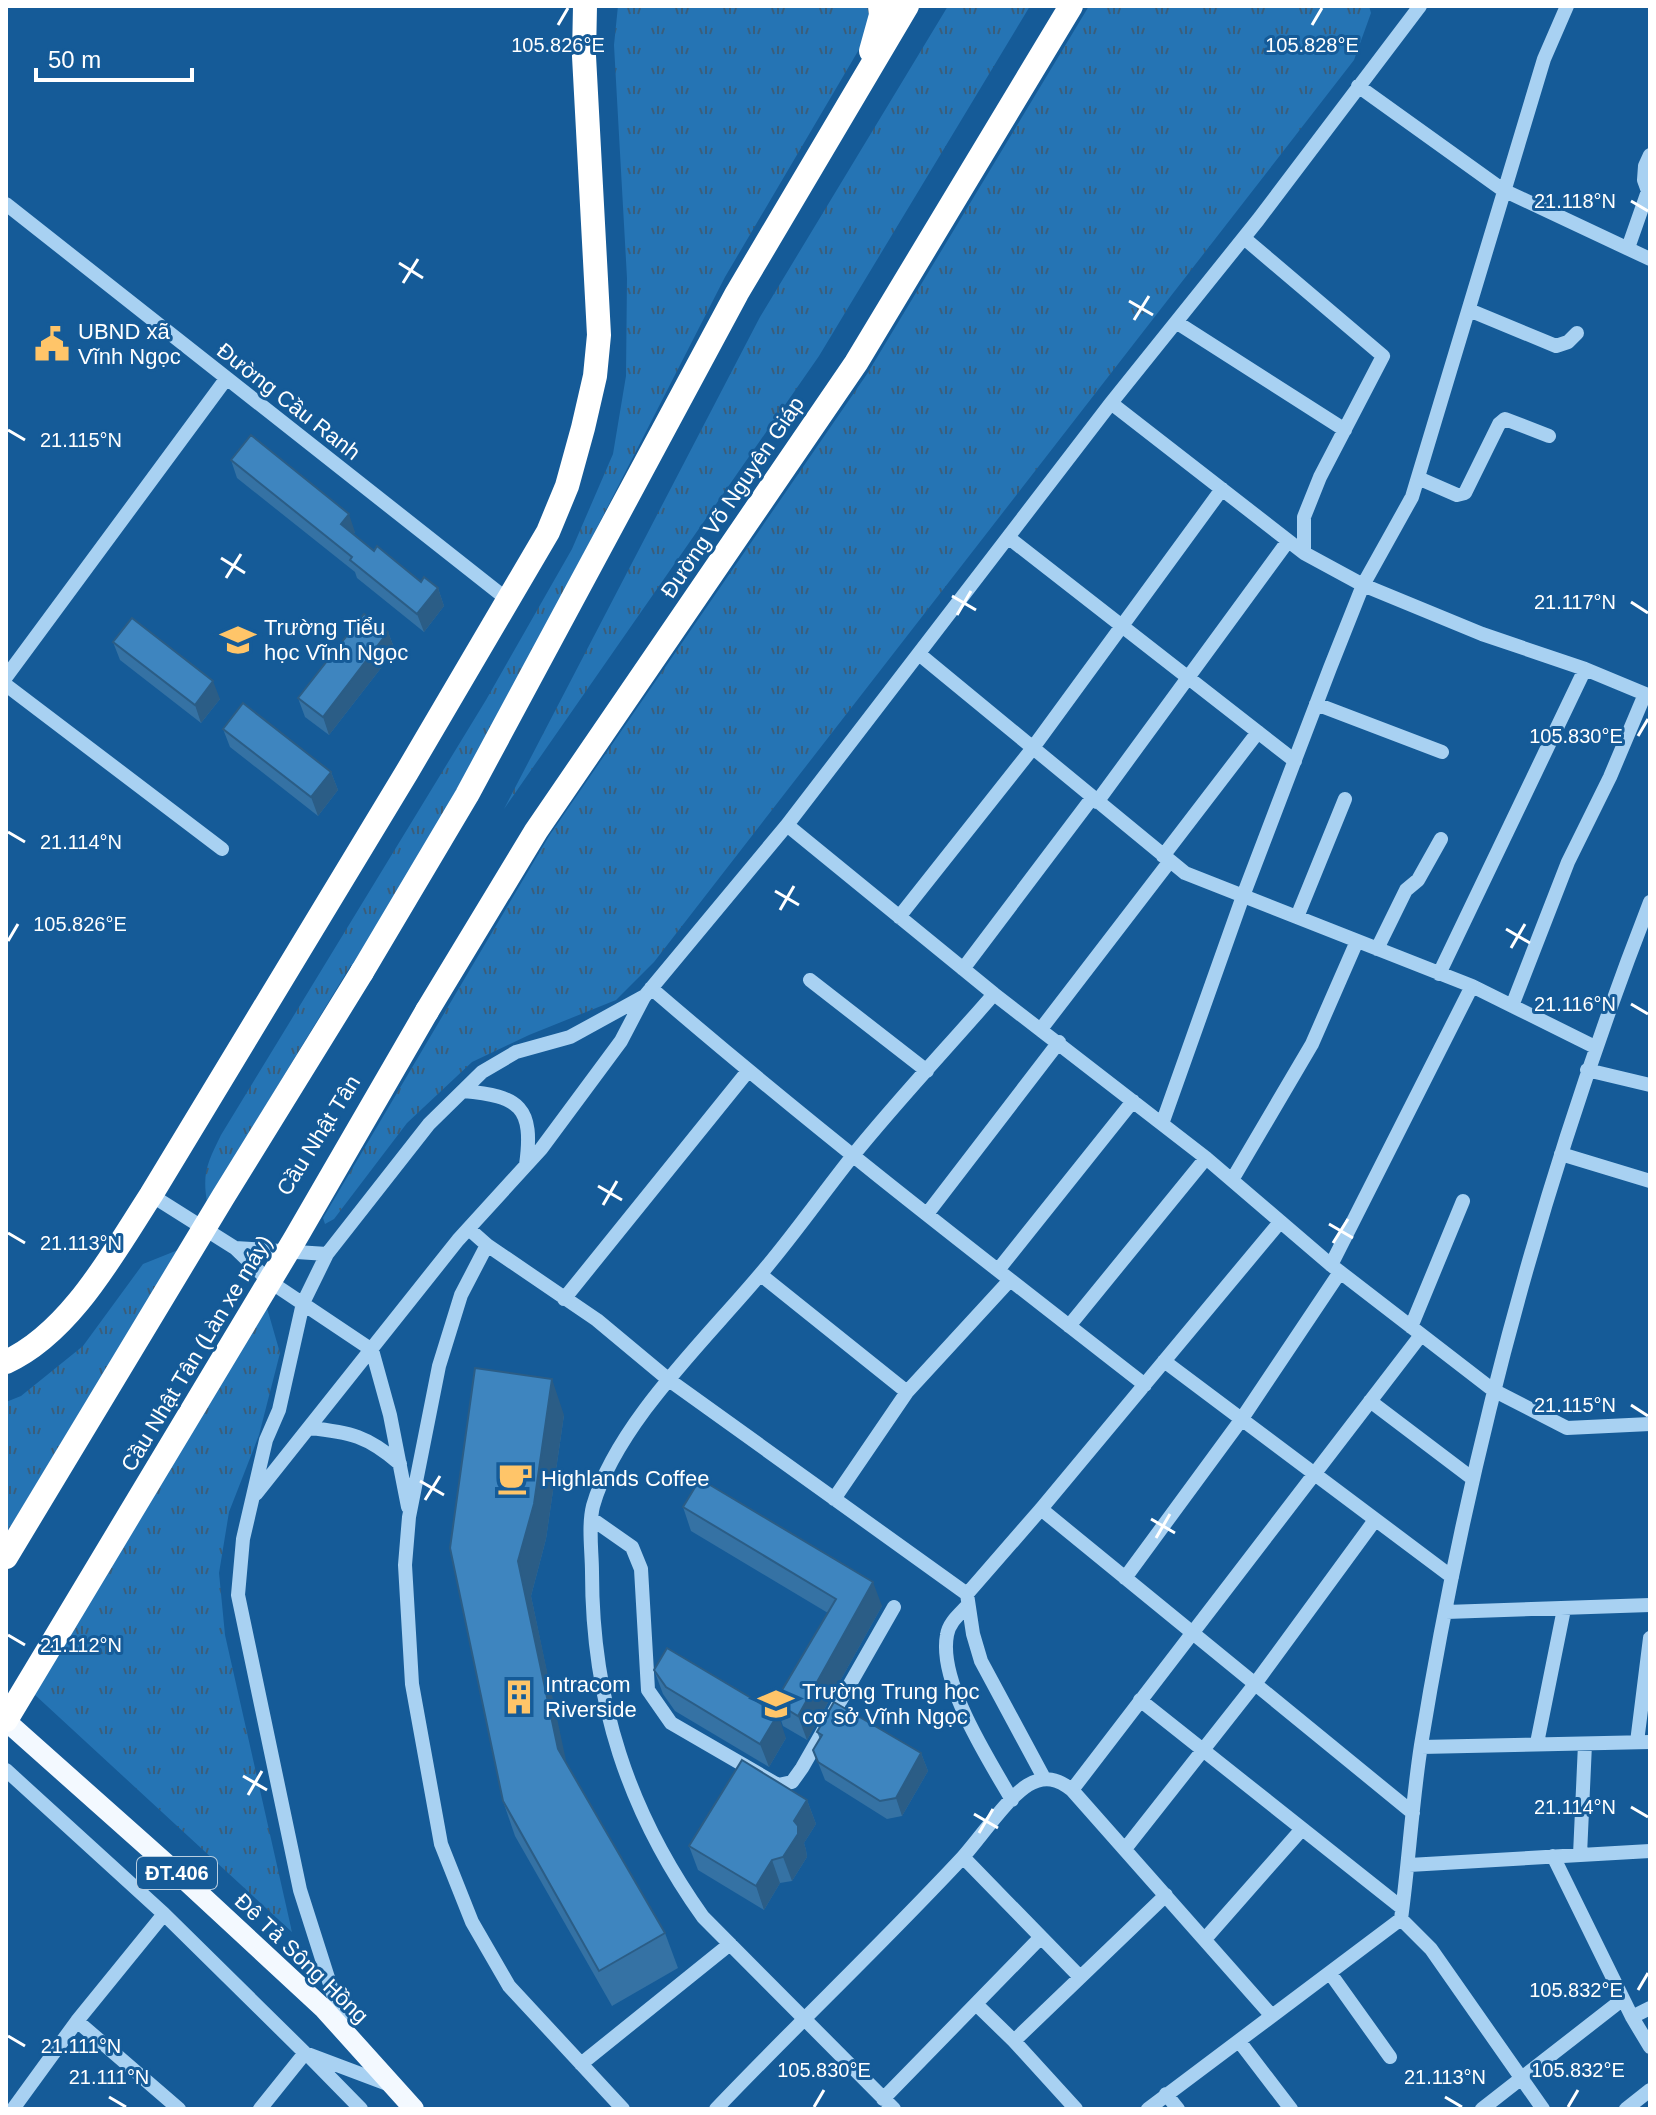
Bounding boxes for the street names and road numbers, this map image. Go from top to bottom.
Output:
street label: Đường Cầu Ranh [212,338,365,465]
street label: Đường Võ Nguyên Giáp [656,392,809,603]
street label: Cầu Nhật Tân [272,1071,365,1200]
street label: Cầu Nhật Tân (Làn xe máy) [116,1231,277,1476]
road number: ĐT.406 [137,1857,217,1889]
street label: Đê Tả Sông Hồng [230,1888,374,2028]

